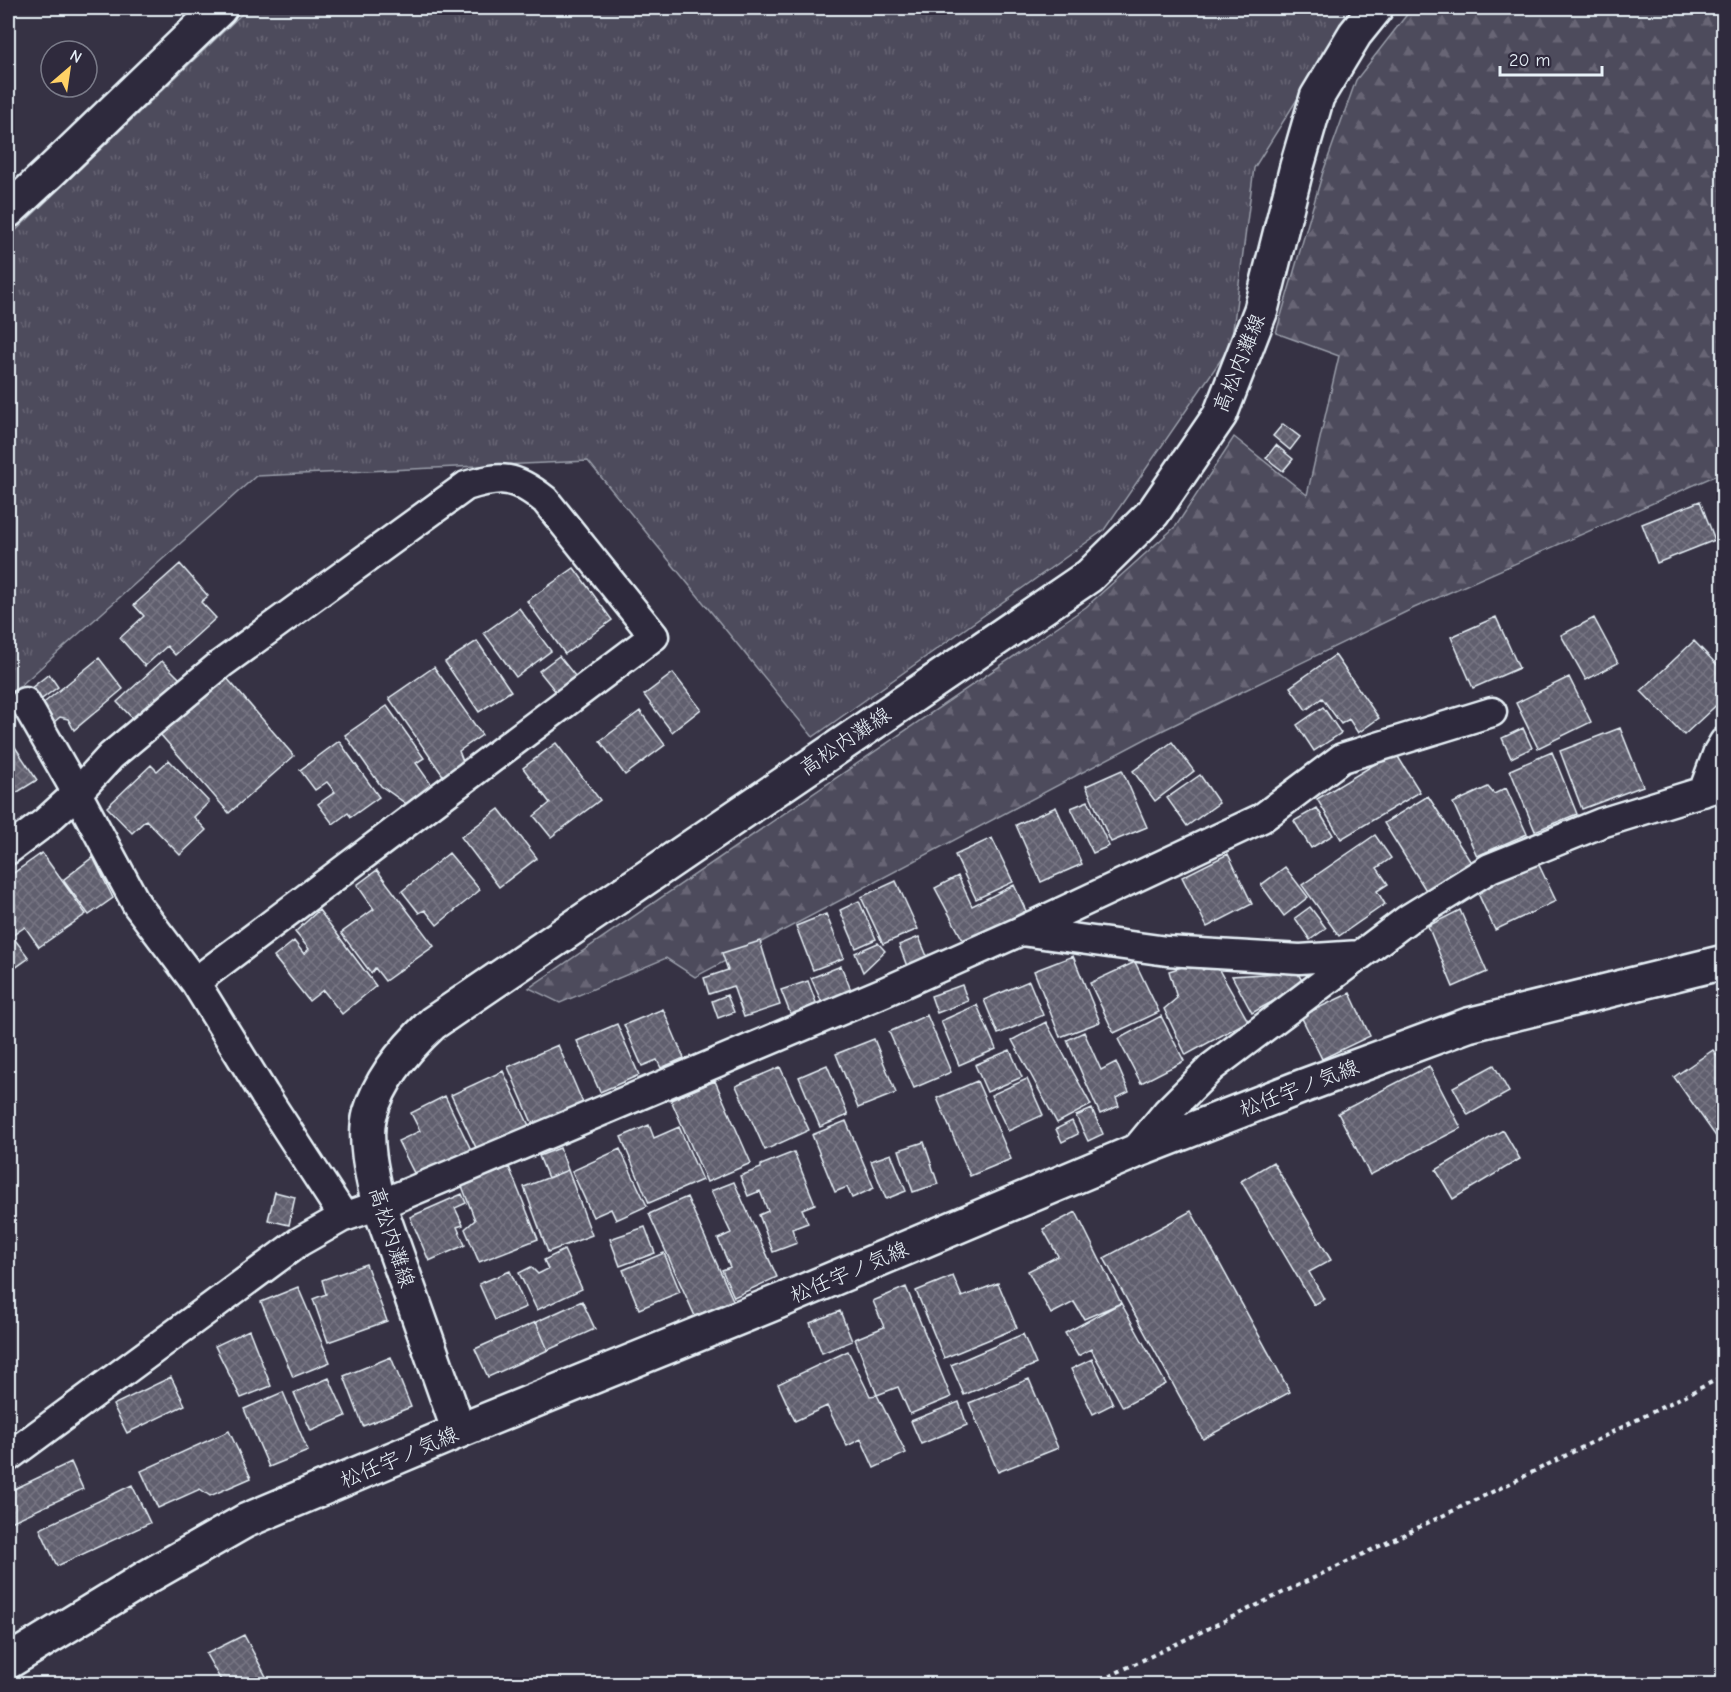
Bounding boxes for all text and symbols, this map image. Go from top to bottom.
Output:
north arrow [39,39,99,99]
scale bar [1500,39,1602,77]
text: N [67,46,85,67]
text: 20 m [1509,50,1550,71]
street label: 高松内灘線 [1208,310,1270,416]
street label: 高松内灘線 [795,702,895,780]
street label: 松任宇ノ気線 [1236,1054,1362,1122]
street label: 高松内灘線 [364,1183,420,1291]
street label: 松任宇ノ気線 [786,1236,912,1308]
street label: 松任宇ノ気線 [336,1421,462,1493]

